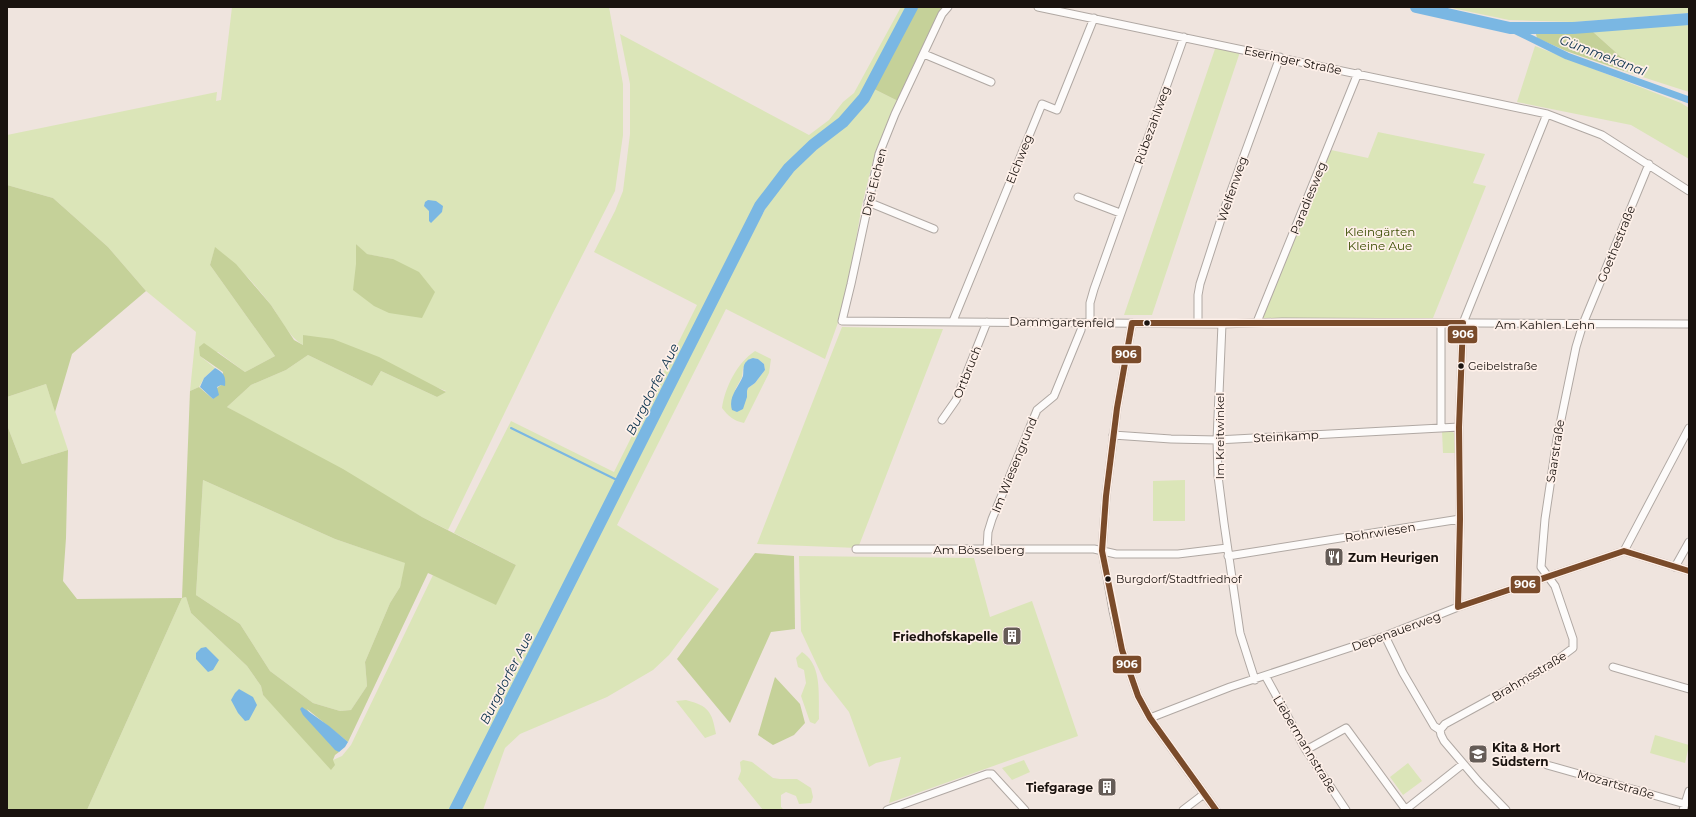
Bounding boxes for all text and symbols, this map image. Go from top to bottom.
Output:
water label: Gümmekanal [1557,31,1649,79]
street label: Eseringer Straße [1243,42,1343,78]
street label: Rübezahlweg [1131,84,1173,166]
street label: Elchweg [1002,132,1036,186]
street label: Drei Eichen [858,146,890,218]
street label: Welfenweg [1214,154,1250,224]
street label: Paradiesweg [1287,159,1329,237]
street label: Goethestraße [1594,203,1638,285]
park label: Kleingärten Kleine Aue [1345,224,1415,253]
street label: Dammgartenfeld [1009,314,1115,330]
street label: Am Kahlen Lehn [1495,317,1595,332]
unlabelled marker [1142,318,1152,328]
line badge: 906 [1447,325,1478,344]
text: 906 [1452,327,1474,341]
water label: Burgdorfer Aue [622,340,682,438]
street label: Ortbruch [950,343,984,401]
line badge: 906 [1111,345,1142,364]
text: 906 [1115,347,1137,361]
place label: Geibelstraße [1468,359,1538,373]
marker: Geibelstraße [1456,361,1466,371]
street label: Im Kreitwinkel [1212,393,1227,479]
street label: Im Wiesengrund [988,415,1040,515]
street label: Saarstraße [1543,418,1567,484]
street label: Steinkamp [1253,427,1319,445]
street label: Rohrwiesen [1343,519,1417,545]
street label: Am Bösselberg [933,542,1025,557]
restaurant icon: Zum Heurigen [1323,546,1345,568]
place label: Zum Heurigen [1348,550,1439,565]
place label: Burgdorf/Stadtfriedhof [1116,572,1243,586]
marker: Burgdorf/Stadtfriedhof [1103,574,1113,584]
line badge: 906 [1510,575,1541,594]
text: 906 [1514,577,1536,591]
street label: Depenauerweg [1349,608,1443,654]
building icon: Friedhofskapelle [1001,625,1023,647]
water label: Burgdorfer Aue [476,629,536,727]
place label: Friedhofskapelle [893,629,998,644]
street label: Brahmsstraße [1489,648,1569,704]
line badge: 906 [1112,655,1142,674]
text: 906 [1116,657,1138,671]
street label: Liebermannstraße [1270,693,1340,795]
place label: Kita & Hort Südstern [1492,740,1561,769]
school or university icon: Kita & Hort Südstern [1467,743,1489,765]
street label: Mozartstraße [1576,766,1656,802]
building icon: Tiefgarage [1096,776,1118,798]
place label: Tiefgarage [1026,780,1093,795]

